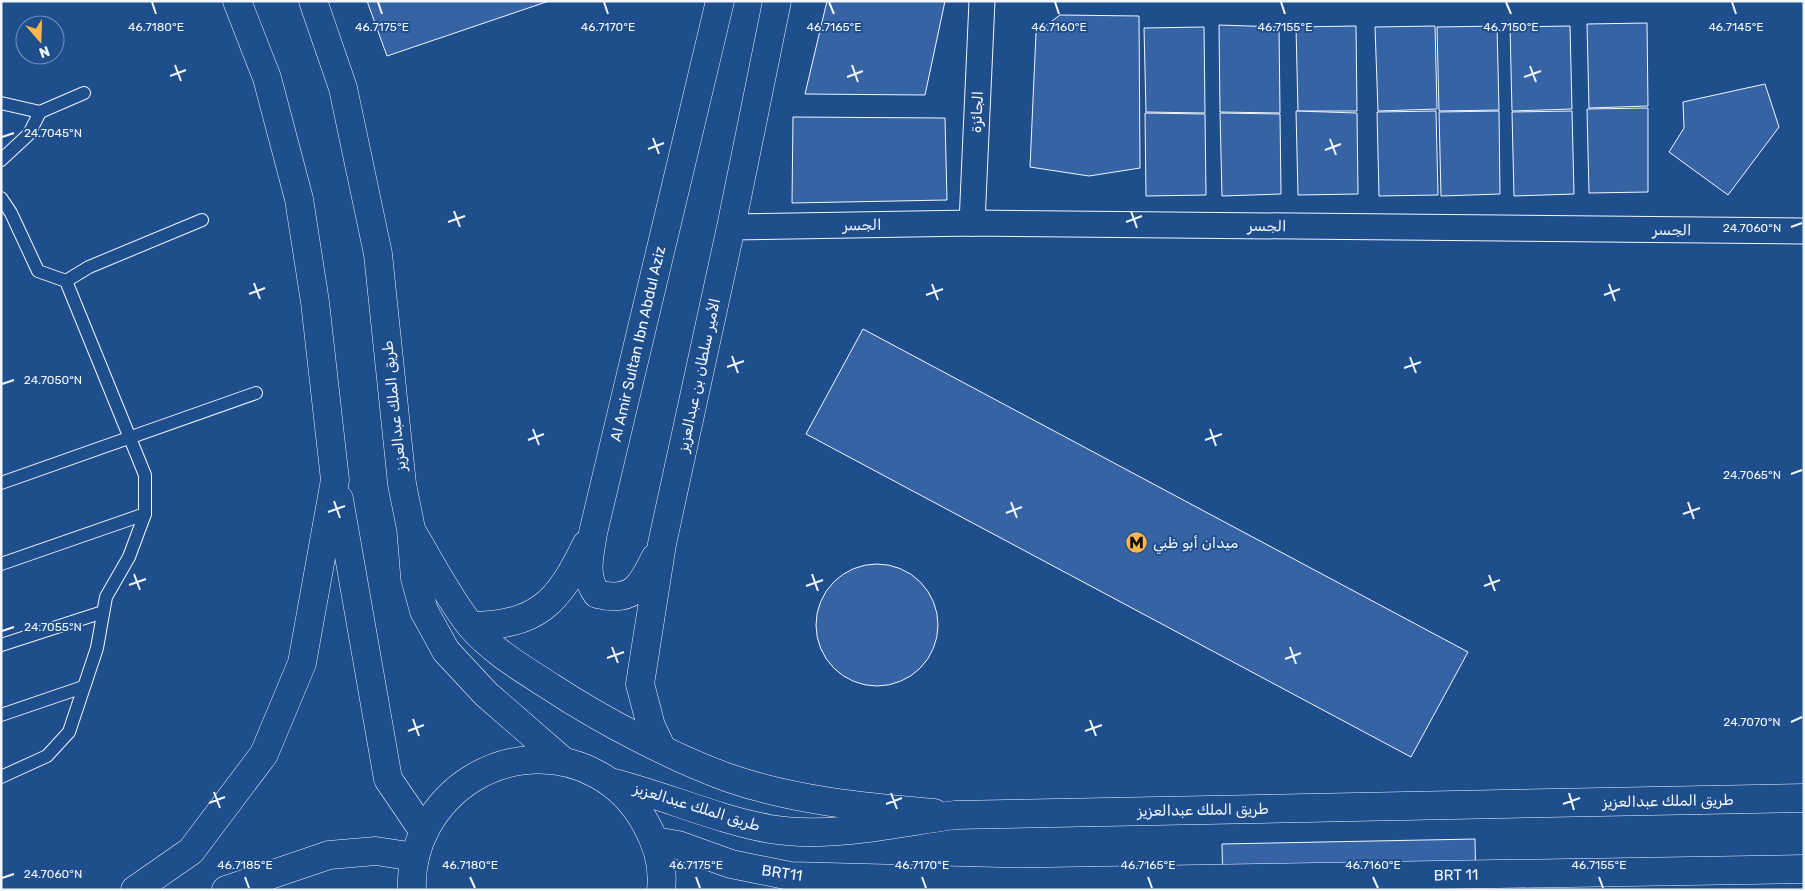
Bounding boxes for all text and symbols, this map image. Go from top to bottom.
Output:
north arrow [15,15,65,65]
text: 46.7180°E [128,20,184,34]
text: 46.7175°E [355,20,409,34]
text: 46.7170°E [581,20,635,34]
text: 46.7165°E [807,20,861,34]
text: 46.7160°E [1031,20,1087,34]
text: 46.7155°E [1258,20,1312,34]
text: 46.7150°E [1483,20,1539,34]
text: 46.7145°E [1708,20,1764,34]
text: N [37,42,52,61]
street label: الجائزة [967,91,987,133]
text: 24.7045°N [24,126,82,140]
street label: الجسر [841,216,882,234]
street label: الجسر [1246,217,1287,235]
street label: الجسر [1651,221,1692,239]
text: 24.7060°N [1723,221,1781,235]
street label: Al Amir Sultan Ibn Abdul Aziz [607,244,669,444]
street label: الأمير سلطان بن عبدالعزيز [674,296,724,454]
street label: طريق الملك عبدالعزيز [378,340,410,473]
text: 24.7050°N [24,373,82,387]
text: 24.7065°N [1723,468,1781,482]
metro station icon: ميدان أبو ظبي [1125,531,1149,555]
place label: ميدان أبو ظبي [1153,534,1238,555]
text: 24.7055°N [24,620,82,634]
text: 24.7070°N [1723,715,1781,729]
street label: طريق الملك عبدالعزيز [631,779,762,835]
street label: طريق الملك عبدالعزيز [1601,791,1734,811]
street label: طريق الملك عبدالعزيز [1136,800,1269,820]
text: 46.7185°E [217,858,273,872]
text: 46.7180°E [442,858,498,872]
text: 46.7175°E [669,858,723,872]
text: 46.7170°E [895,858,949,872]
text: 46.7165°E [1121,858,1175,872]
text: 46.7160°E [1345,858,1401,872]
text: 46.7155°E [1572,858,1626,872]
street label: BRT11 [760,861,804,885]
street label: BRT 11 [1434,866,1478,884]
text: 24.7060°N [24,867,82,881]

